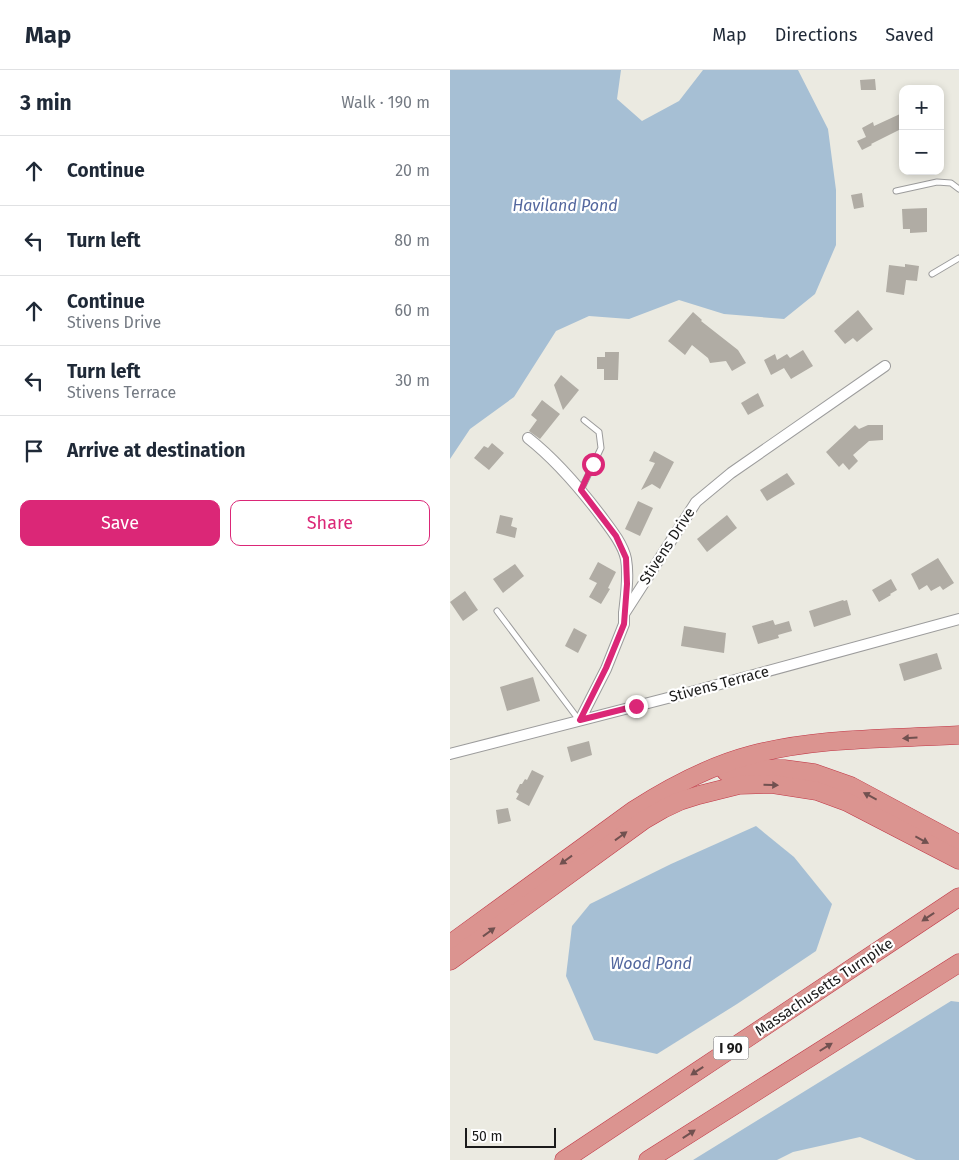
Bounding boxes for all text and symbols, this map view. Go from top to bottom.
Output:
text: Map [25,21,71,49]
text: Map [712,24,747,46]
text: Directions [775,24,857,46]
text: Saved [885,24,934,46]
map controls [899,85,944,175]
button: + [899,85,944,130]
text: 3 min [20,90,72,116]
text: Walk · 190 m [341,93,430,112]
button: − [899,130,944,175]
icon: ahead [20,157,48,185]
text: Continue [67,159,145,182]
text: 20 m [395,161,430,180]
water label: Haviland Pond [512,196,618,215]
icon: left [20,227,48,255]
text: Turn left [67,229,141,252]
text: 80 m [394,231,430,250]
text: Continue [67,290,145,313]
icon: ahead [20,297,48,325]
text: 60 m [395,301,430,320]
text: Stivens Drive [67,313,161,332]
text: Turn left [67,360,141,383]
icon: left [20,367,48,395]
text: 30 m [395,371,430,390]
text: Stivens Terrace [67,383,176,402]
icon: arrive [20,437,48,465]
text: Arrive at destination [67,439,246,462]
route start [582,453,605,476]
button: Save [20,500,220,546]
button: Share [230,500,430,546]
street label: Stivens Drive [635,504,699,588]
street label: Stivens Terrace [667,662,771,706]
route end [625,695,648,718]
one-way arrow [902,734,918,742]
one-way arrow [763,781,779,789]
one-way arrow [863,792,877,800]
one-way arrow [614,831,627,842]
one-way arrow [915,836,929,844]
one-way arrow [559,855,573,865]
one-way arrow [922,912,935,922]
one-way arrow [483,927,496,937]
street label: Massachusetts Turnpike [752,934,896,1040]
water label: Wood Pond [610,954,692,973]
road number: I 90 [714,1036,748,1060]
one-way arrow [820,1042,833,1051]
one-way arrow [690,1066,704,1075]
scale bar [465,1125,556,1148]
text: 50 m [472,1128,503,1145]
one-way arrow [683,1129,696,1139]

